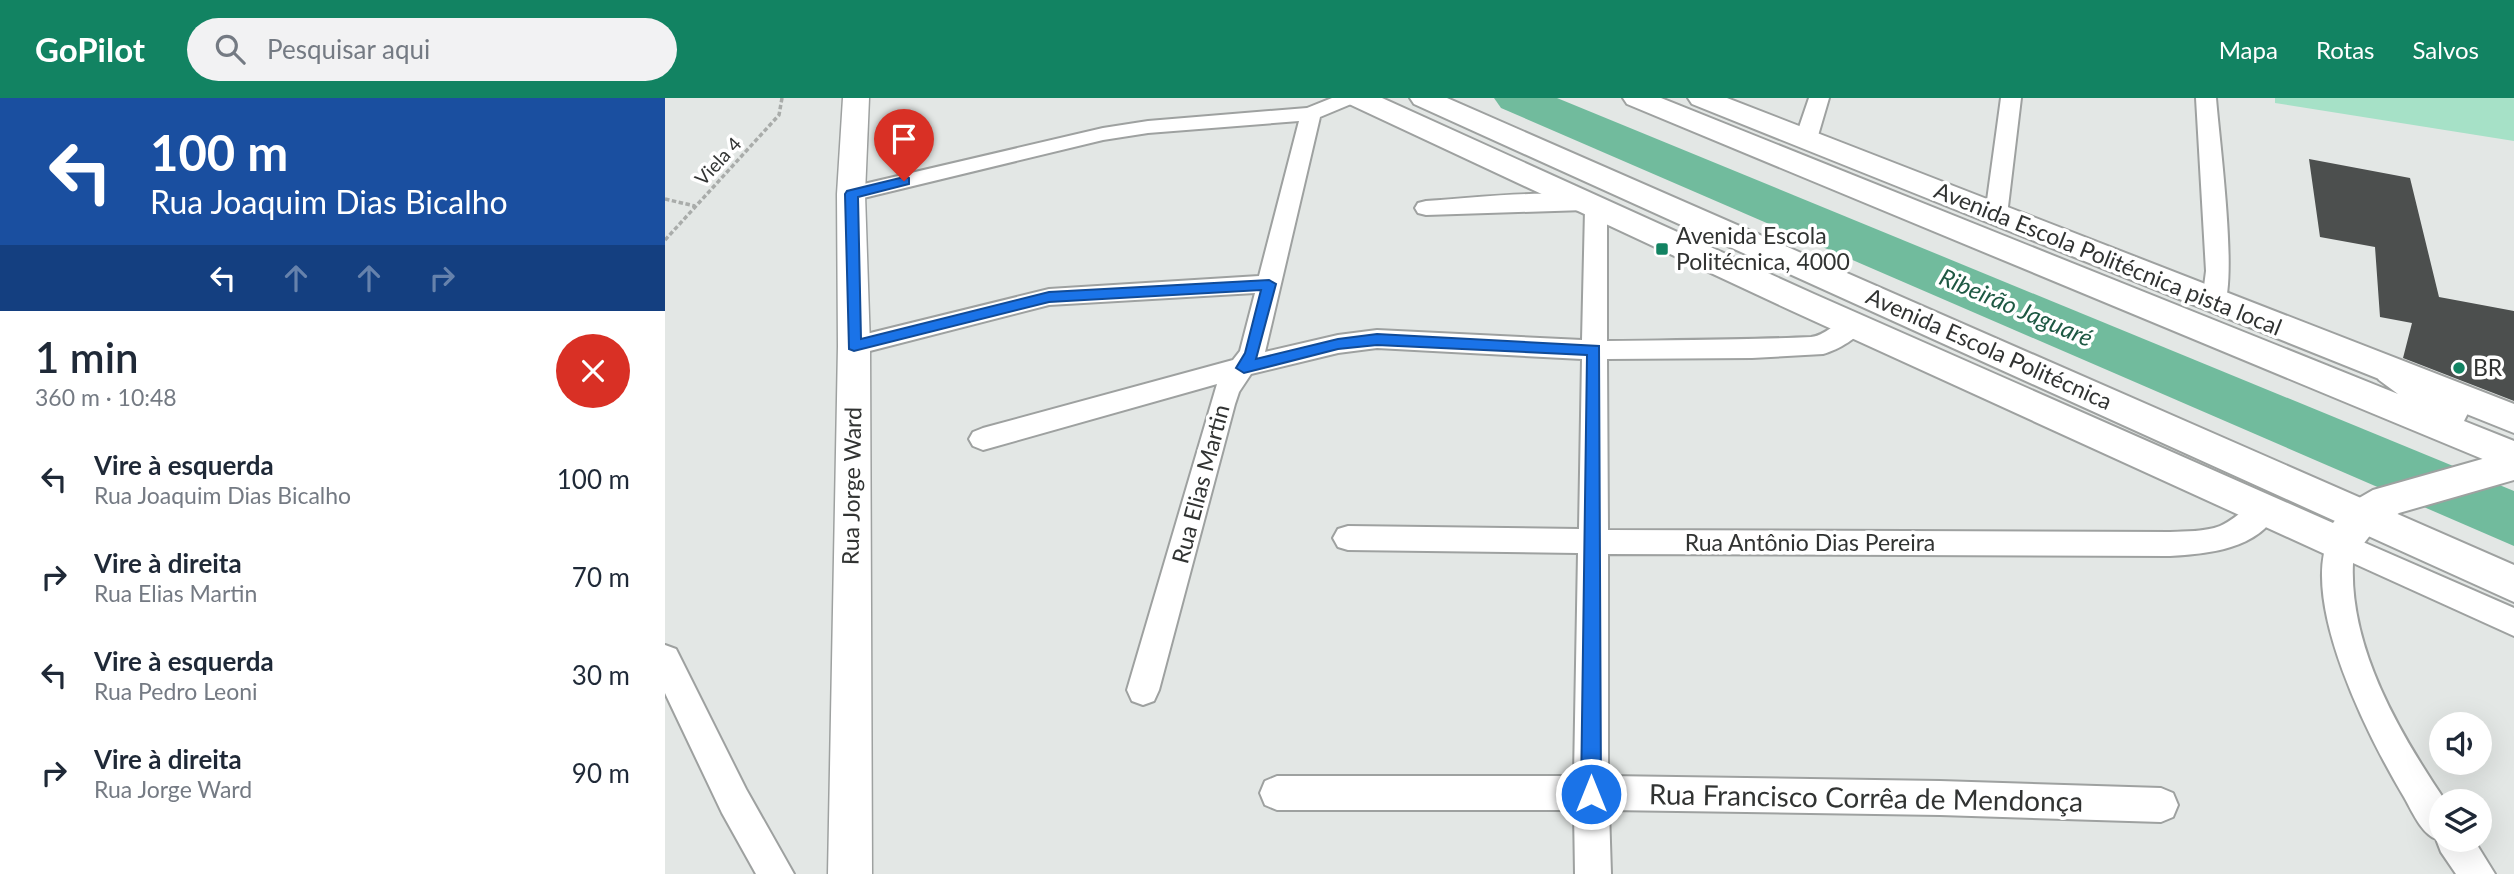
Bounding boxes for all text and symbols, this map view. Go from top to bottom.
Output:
search box [187,18,677,81]
text: GoPilot [35,29,145,69]
icon: search [211,30,249,68]
text: Pesquisar aqui [267,33,430,65]
text: Mapa [2219,35,2278,64]
text: Rotas [2316,35,2375,64]
text: Salvos [2413,35,2479,64]
pin [874,109,934,181]
icon: arrive [885,120,923,158]
text: 100 m [150,123,288,181]
icon: left [35,126,126,217]
street label: Viela 4 [690,132,746,189]
street label: Avenida Escola Politécnica pista local [1931,175,2286,341]
text: Rua Joaquim Dias Bicalho [150,182,508,221]
place label: Avenida Escola Politécnica, 4000 [1676,221,1850,275]
marker: Avenida Escola Politécnica, 4000 [1654,241,1670,257]
icon: left [204,259,242,297]
icon: ahead [277,259,315,297]
icon: ahead [350,259,388,297]
icon: right [423,259,461,297]
water label: Ribeirão Jaguaré [1936,261,2098,352]
street label: Avenida Escola Politécnica [1862,281,2117,415]
text: 1 min [35,332,139,382]
button: close [556,334,630,408]
place label: BR [2473,353,2503,381]
marker: BR [2451,360,2467,376]
text: 360 m · 10:48 [35,383,177,411]
street label: Rua Elias Martin [1165,401,1235,566]
street label: Rua Jorge Ward [836,407,866,565]
text: Vire à esquerda [94,449,274,481]
icon: left [35,460,73,498]
text: 100 m [557,463,630,495]
text: Rua Joaquim Dias Bicalho [94,481,351,509]
street label: Rua Antônio Dias Pereira [1685,528,1935,556]
text: Vire à direita [94,547,242,579]
icon: right [35,558,73,596]
text: 70 m [572,561,630,593]
text: Rua Elias Martin [94,579,257,607]
text: Vire à esquerda [94,645,274,677]
icon: left [35,656,73,694]
text: 30 m [572,659,630,691]
text: Rua Pedro Leoni [94,677,258,705]
map controls [2429,712,2492,852]
button: sound [2429,712,2492,775]
text: Vire à direita [94,743,242,775]
icon: right [35,754,73,792]
text: 90 m [572,757,630,789]
position arrow [1554,757,1628,831]
text: Rua Jorge Ward [94,775,252,803]
street label: Rua Francisco Corrêa de Mendonça [1649,776,2083,818]
button: layers [2429,789,2492,852]

